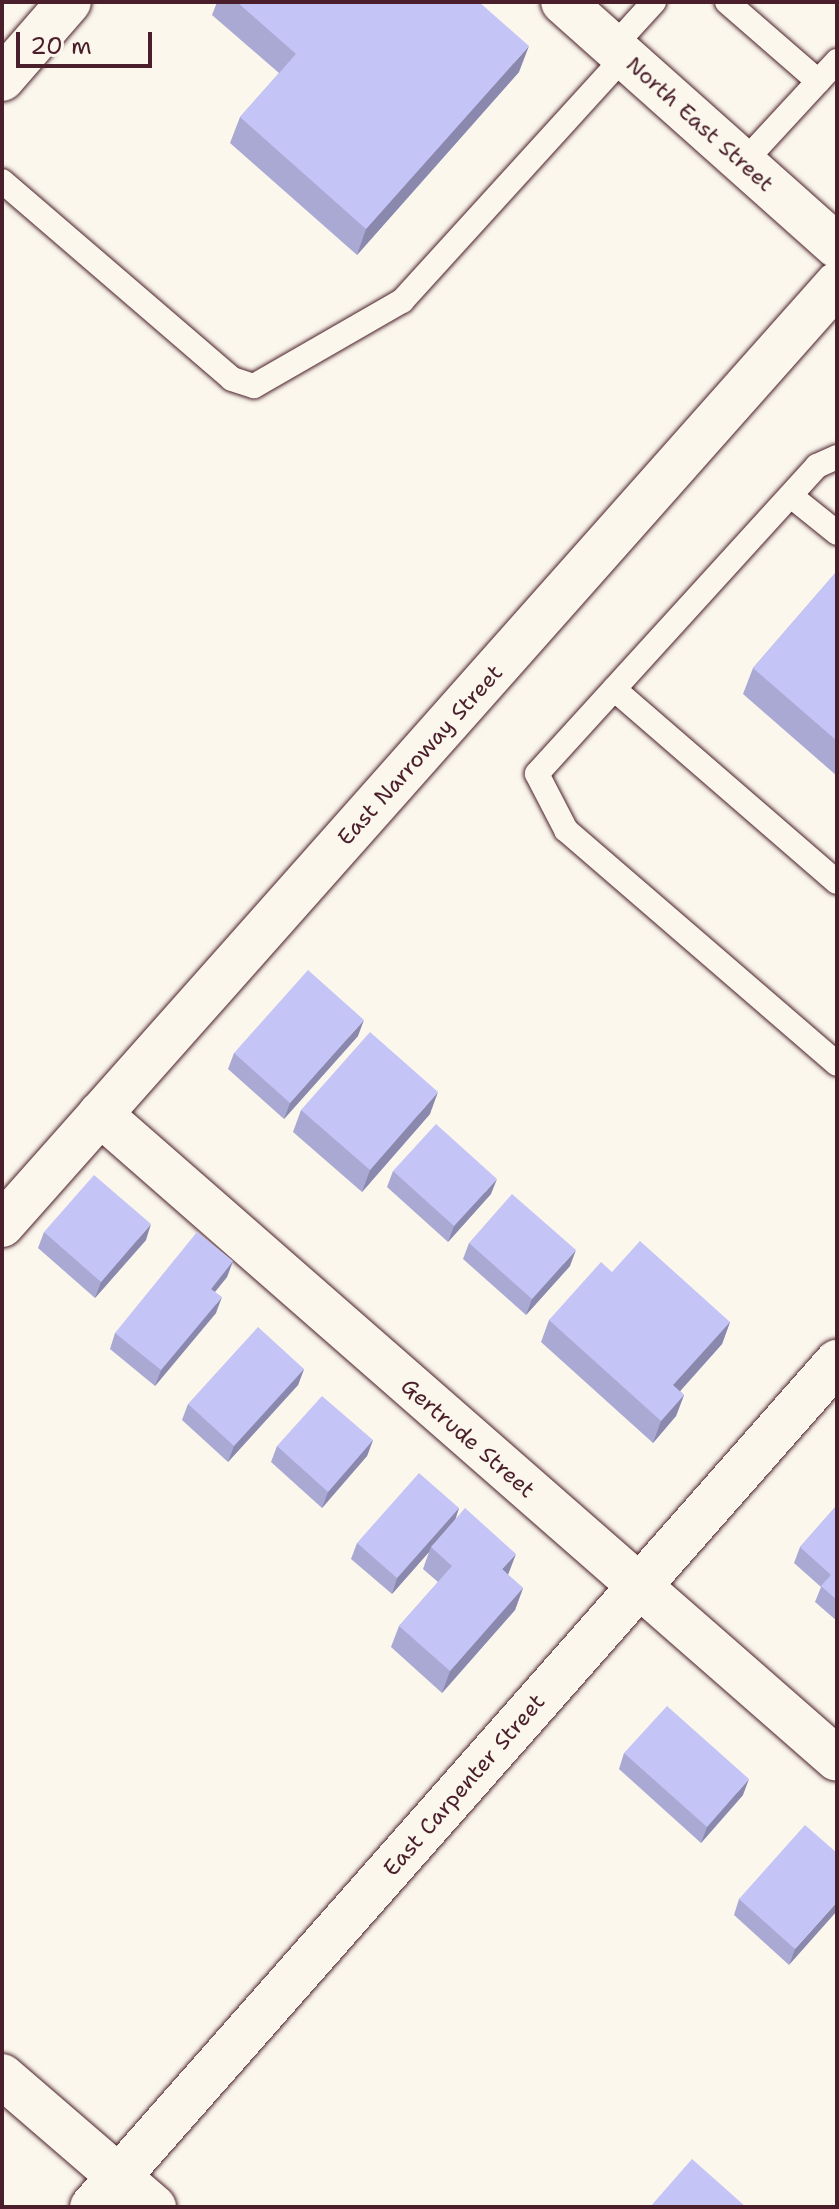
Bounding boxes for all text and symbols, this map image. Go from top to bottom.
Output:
scale bar [20,16,156,66]
text: 20 m [30,30,92,62]
street label: North East Street [621,51,779,197]
street label: East Narroway Street [332,659,508,851]
street label: Gertrude Street [396,1373,540,1503]
street label: East Carpenter Street [378,1689,550,1881]

